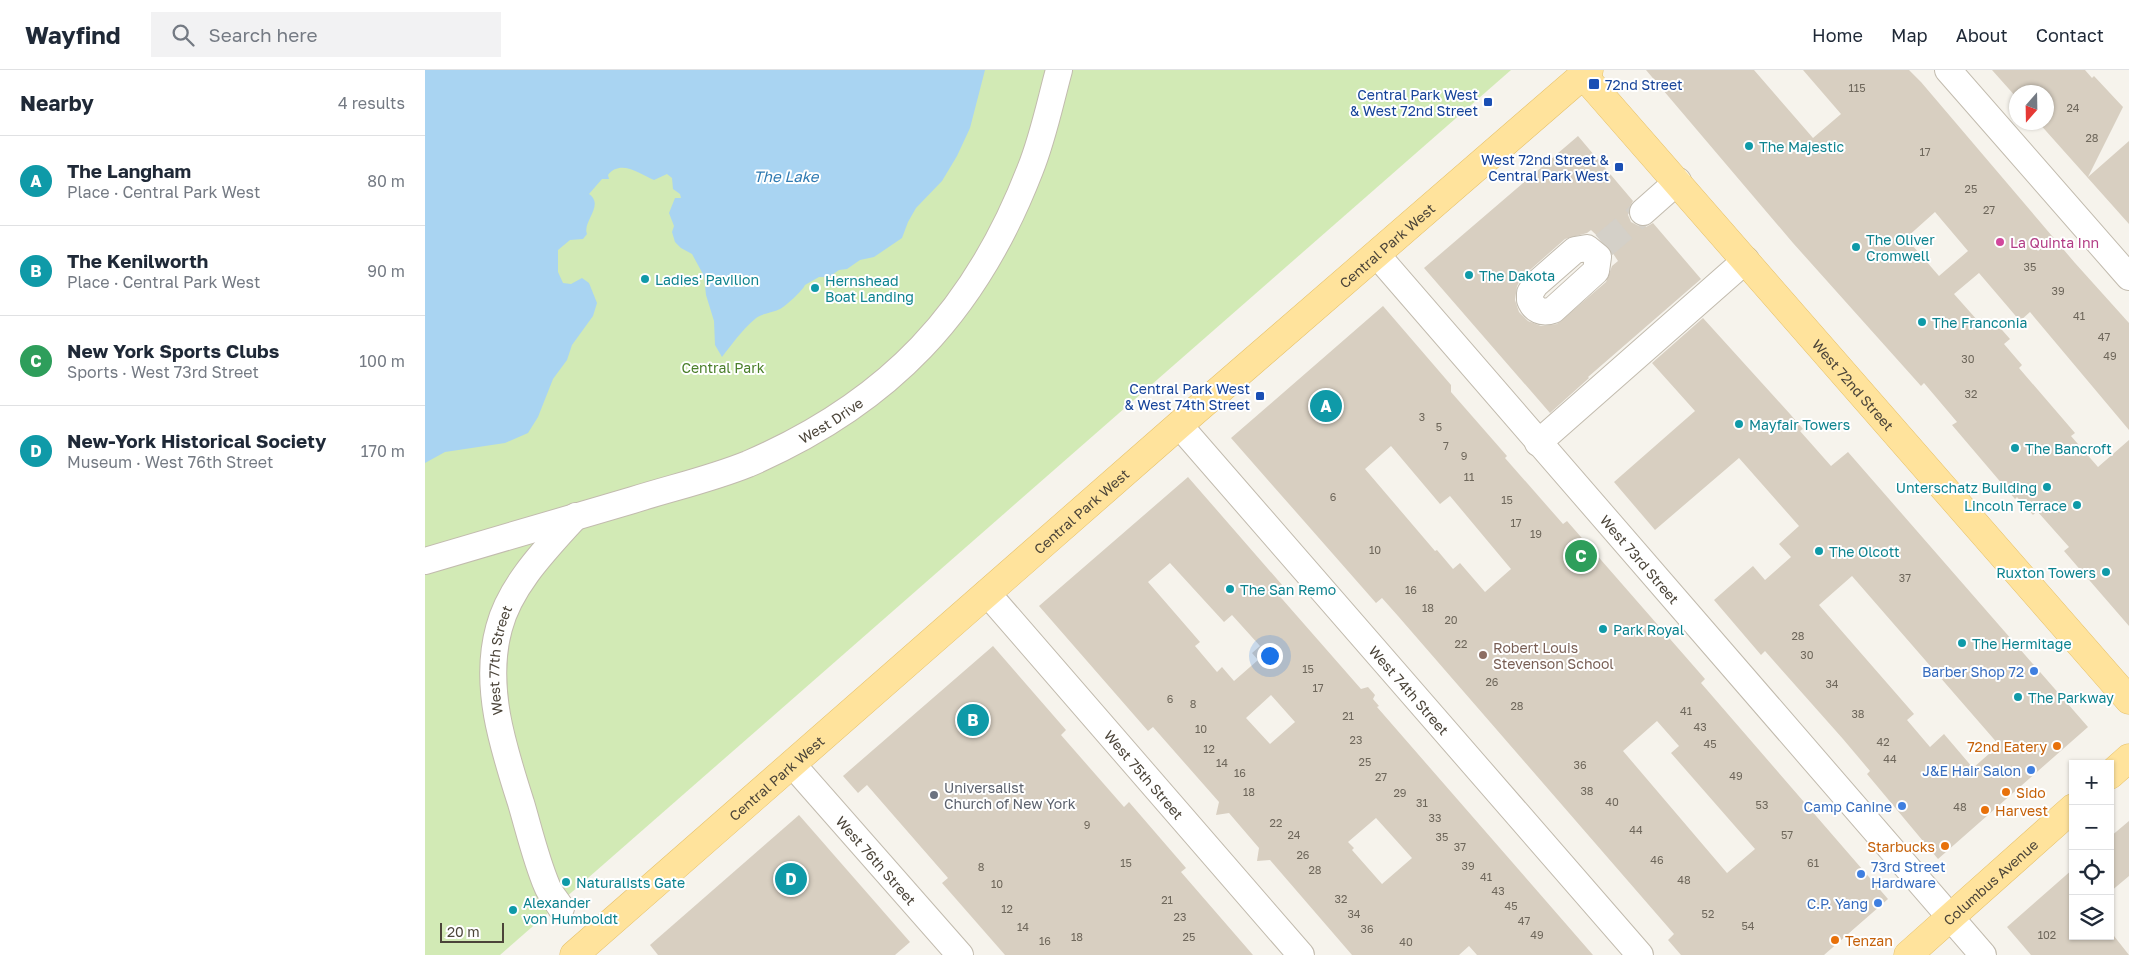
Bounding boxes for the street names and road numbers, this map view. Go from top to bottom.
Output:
street label: Central Park West [1335,199,1438,291]
street label: West 72nd Street [1809,336,1898,434]
street label: West Drive [796,393,866,446]
street label: Central Park West [1030,465,1132,557]
street label: West 73rd Street [1597,511,1683,607]
street label: West 77th Street [485,602,515,717]
street label: West 74th Street [1366,642,1453,738]
street label: West 75th Street [1101,726,1187,822]
street label: Central Park West [725,732,827,824]
street label: West 76th Street [833,812,920,908]
street label: Columbus Avenue [1939,835,2041,928]

